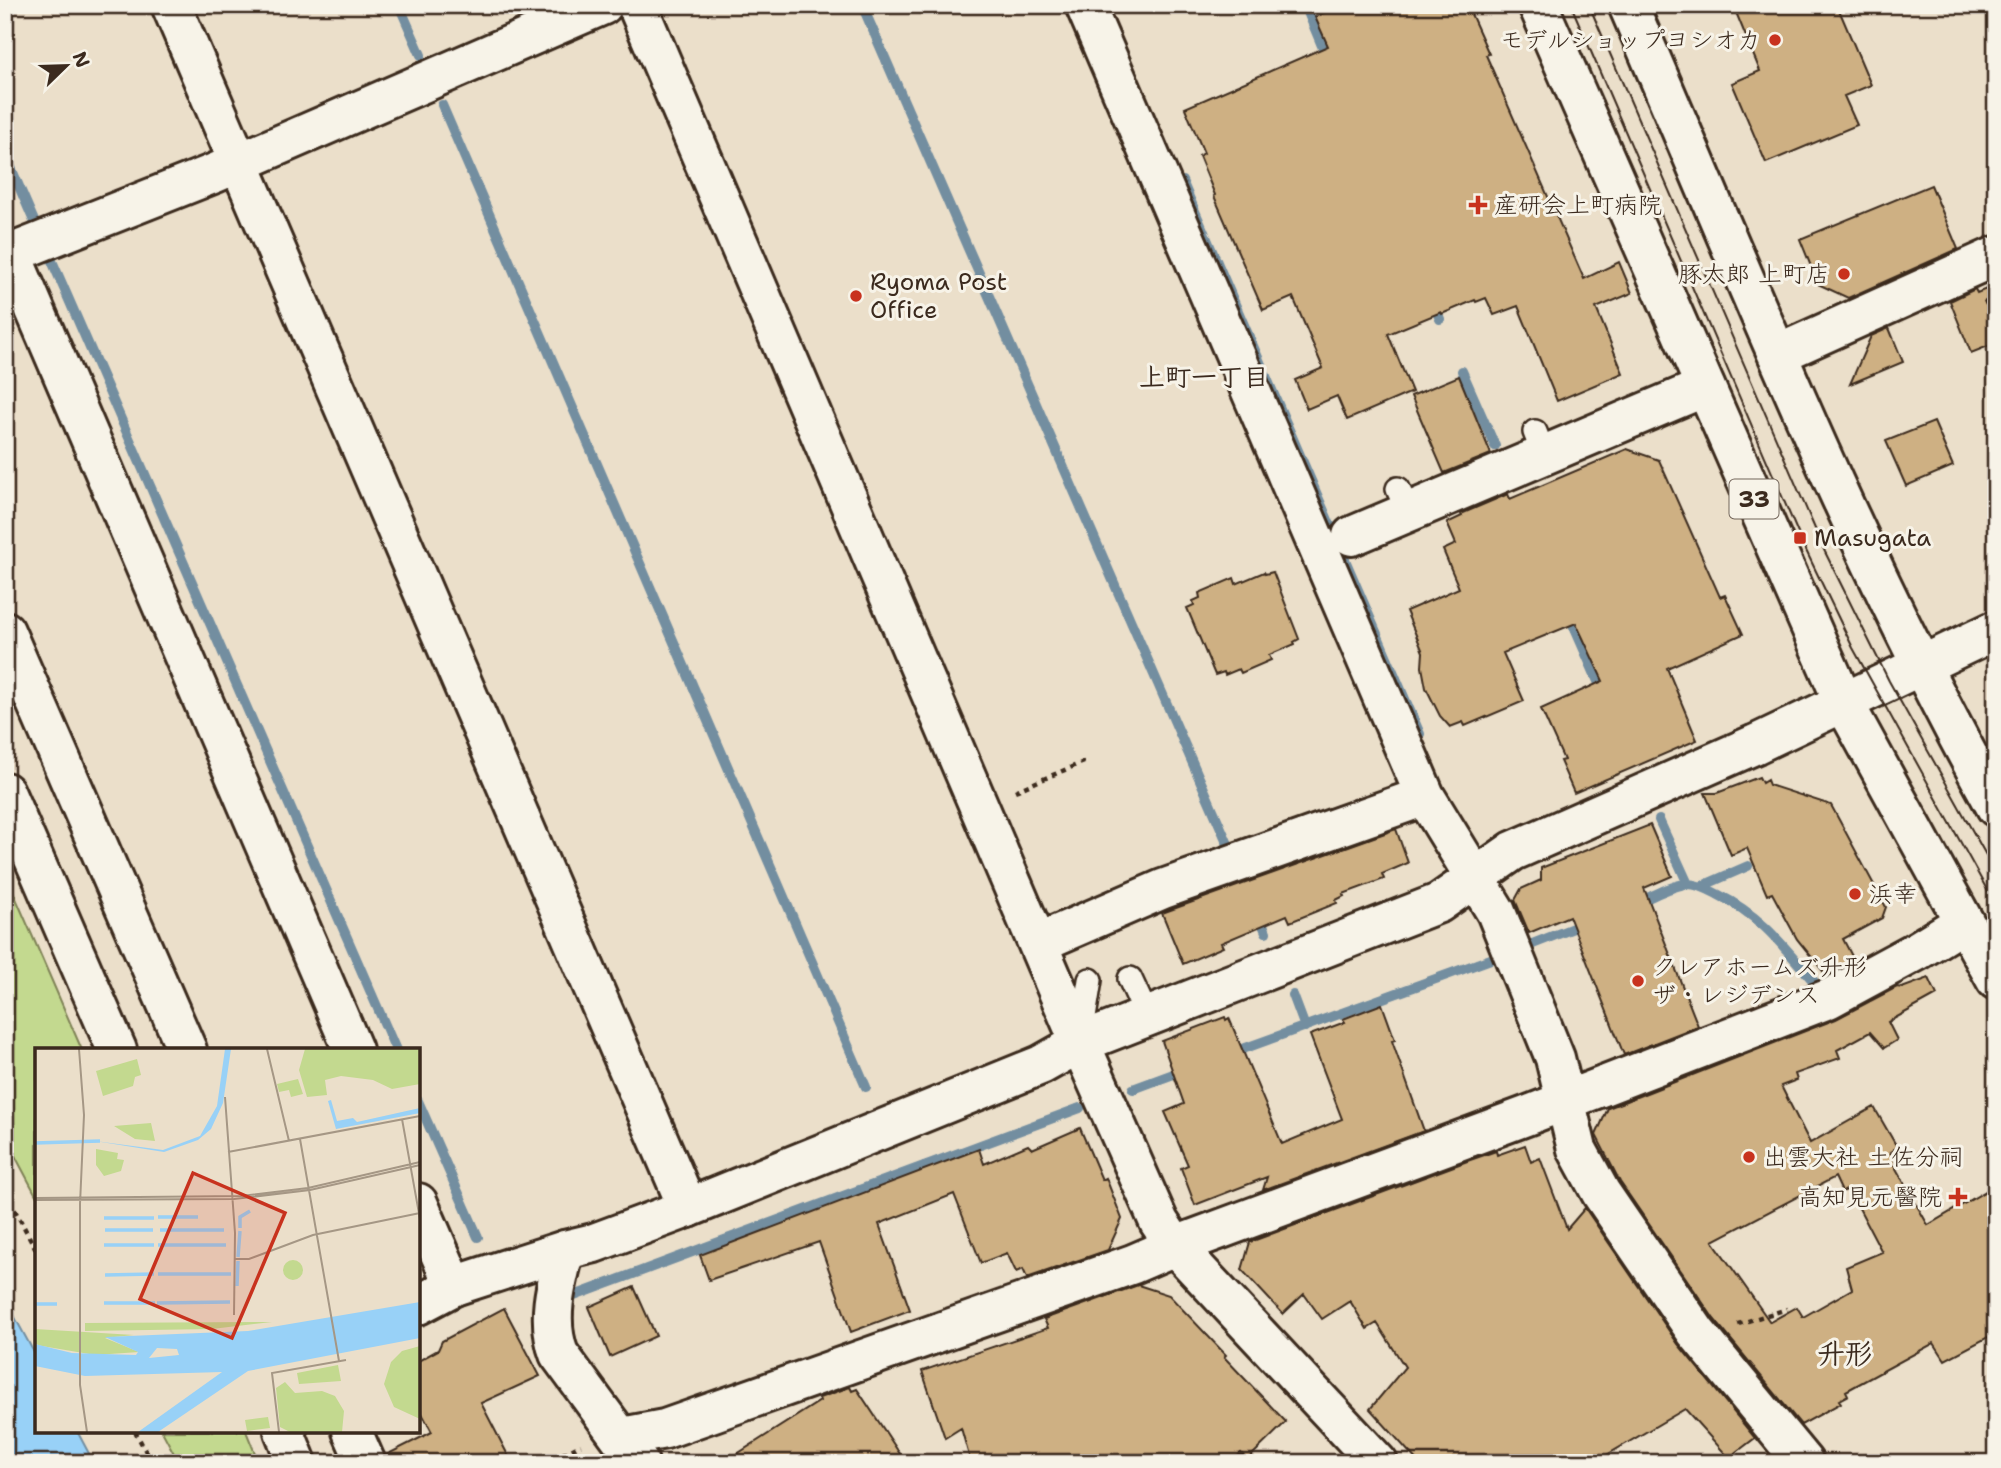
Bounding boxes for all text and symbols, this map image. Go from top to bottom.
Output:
place label: モデルショップヨシオカ [1500,24,1761,56]
north arrow [32,32,102,102]
marker: モデルショップヨシオカ [1767,32,1783,48]
text: N [67,48,96,71]
place label: 産研会上町病院 [1494,189,1662,221]
marker: 産研会上町病院 [1468,195,1488,215]
place label: 豚太郎 上町店 [1678,258,1830,290]
place label: Ryoma Post Office [870,266,1007,326]
marker: 豚太郎 上町店 [1836,266,1852,282]
marker: Ryoma Post Office [848,288,864,304]
district label: 上町一丁目 [1139,359,1269,394]
road number: 33 [1730,480,1778,519]
place label: Masugata [1814,522,1931,554]
marker: Masugata [1792,530,1808,546]
place label: 浜幸 [1869,878,1917,910]
marker: 浜幸 [1847,886,1863,902]
place label: クレアホームズ升形 ザ・レジデンス [1652,951,1867,1011]
marker: クレアホームズ升形 ザ・レジデンス [1630,973,1646,989]
inset map [35,1048,420,1433]
place label: 出雲大社 土佐分祠 [1763,1141,1963,1173]
marker: 出雲大社 土佐分祠 [1741,1149,1757,1165]
place label: 高知見元醫院 [1798,1181,1942,1213]
marker: 高知見元醫院 [1948,1187,1968,1207]
district label: 升形 [1817,1334,1873,1372]

